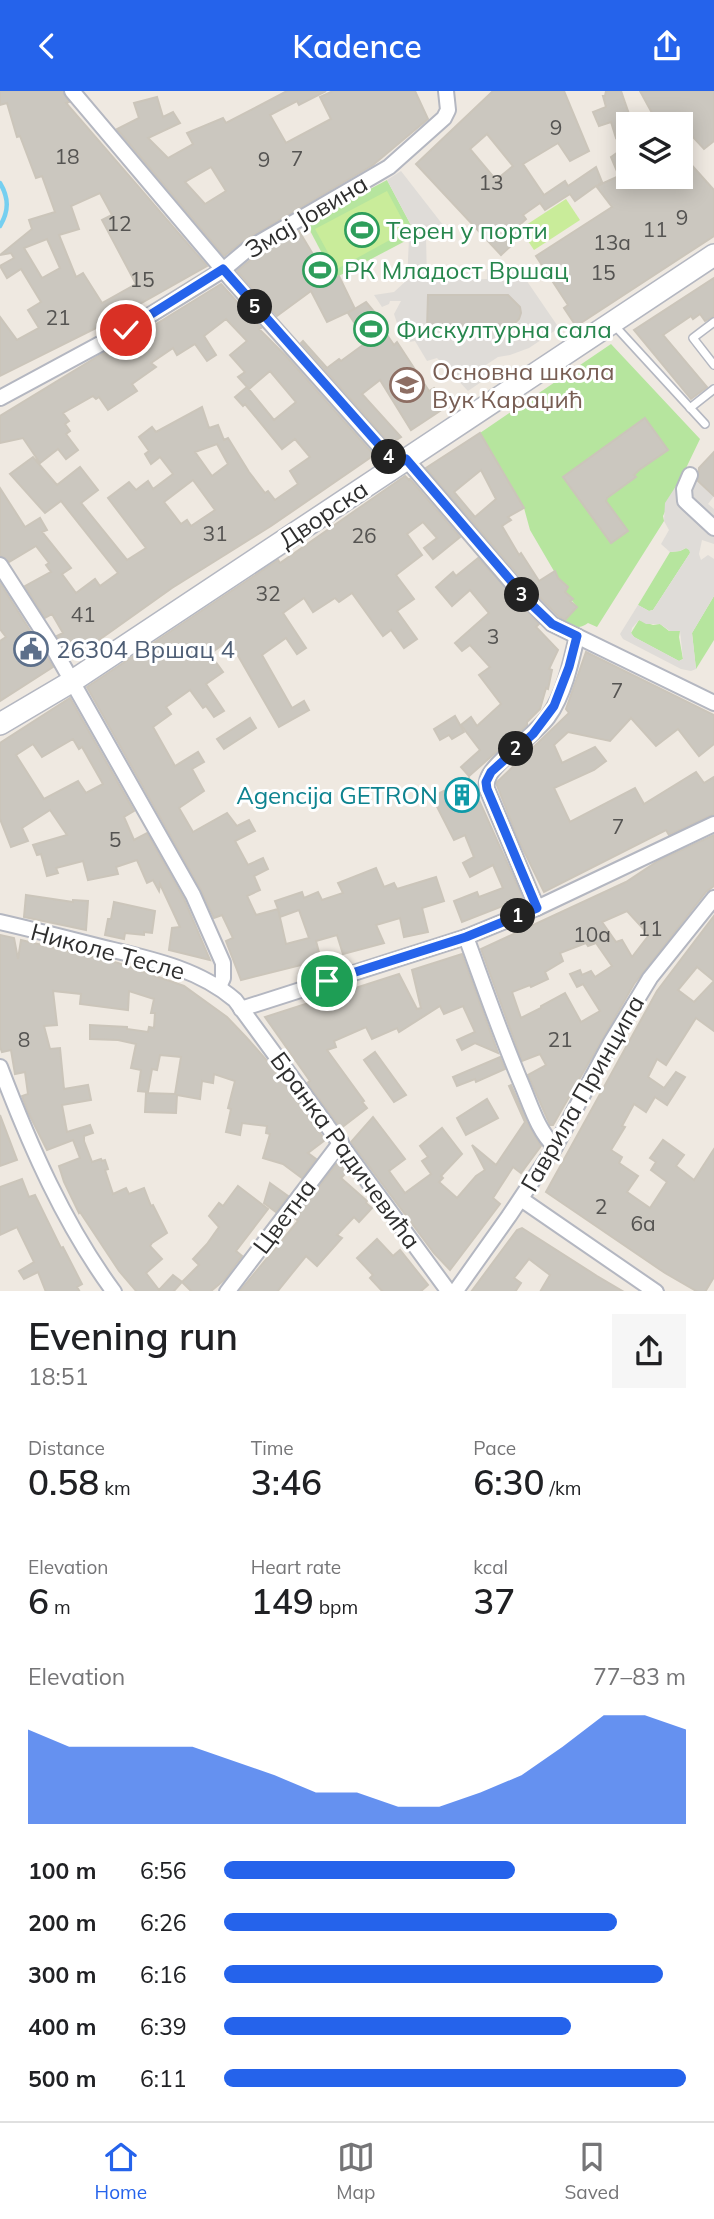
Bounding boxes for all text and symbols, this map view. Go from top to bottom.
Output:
text: Kadence [292,26,422,66]
icon: back [28,27,66,65]
icon: share [648,27,686,65]
map controls [616,112,693,189]
button: layers [616,112,693,189]
house number: 9 [550,114,562,140]
house number: 18 [54,143,80,169]
house number: 7 [291,145,303,171]
house number: 9 [258,146,270,172]
street label: Змај Јовина [239,168,373,264]
house number: 13 [478,169,504,195]
house number: 9 [676,204,688,230]
house number: 12 [106,210,132,236]
sports icon: Терен у порти [343,211,381,249]
place label: Терен у порти [386,215,548,245]
house number: 11 [642,216,668,242]
house number: 13a [593,229,631,255]
sports icon: РК Младост Вршац [301,251,339,289]
place label: РК Младост Вршац [344,255,569,285]
house number: 15 [590,259,616,285]
house number: 15 [129,266,155,292]
pin: 5 [238,289,272,325]
text: 5 [249,294,260,318]
pin [96,300,156,360]
house number: 21 [45,304,71,330]
sports icon: Фискултурна сала [352,310,390,348]
icon: check [107,311,145,349]
place label: Фискултурна сала [396,314,612,344]
place label: Основна школа Вук Караџић [432,356,615,414]
school or university icon: Основна школа Вук Караџић [388,366,426,404]
pin: 4 [372,439,406,475]
text: 4 [383,444,394,468]
street label: Дворска [273,473,373,555]
house number: 31 [202,520,228,546]
house number: 26 [351,522,377,548]
pin: 3 [504,577,540,613]
house number: 32 [255,580,281,606]
text: 3 [516,582,527,606]
house number: 41 [70,601,96,627]
house number: 3 [487,623,499,649]
public building icon: 26304 Вршац 4 [12,630,50,668]
place label: 26304 Вршац 4 [56,634,235,664]
house number: 7 [611,677,623,703]
pin: 2 [498,731,534,767]
text: 2 [510,736,521,760]
building icon: Agencija GETRON [443,776,481,814]
place label: Agencija GETRON [236,780,438,810]
house number: 7 [612,813,624,839]
house number: 5 [109,826,121,852]
pin: 1 [500,899,536,933]
text: 1 [512,903,523,927]
house number: 11 [637,915,663,941]
street label: Николе Тесле [28,916,188,986]
house number: 10a [573,921,611,947]
pin [297,951,357,1011]
icon: arrive [308,962,346,1000]
street label: Гаврила Принципа [514,990,650,1196]
house number: 8 [18,1026,30,1052]
house number: 21 [547,1026,573,1052]
street label: Бранка Радичевића [265,1046,427,1254]
street label: Цветна [246,1173,322,1259]
house number: 2 [595,1193,607,1219]
house number: 6a [630,1210,656,1236]
text: Evening run [28,1312,238,1360]
button: share [612,1314,686,1388]
text: 18:51 [28,1362,88,1391]
text: Distance [28,1436,105,1460]
text: Time [251,1436,294,1460]
text: Pace [473,1436,516,1460]
text: 0.58 [28,1460,99,1504]
text: 3:46 [251,1460,322,1504]
text: 6:30 [473,1460,545,1504]
text: km [99,1476,131,1500]
text: /km [545,1476,581,1500]
text: Elevation [28,1555,108,1579]
text: Heart rate [251,1555,341,1579]
text: kcal [473,1555,508,1579]
text: 6 [28,1579,49,1623]
text: 149 [251,1579,314,1623]
text: 37 [473,1579,515,1623]
text: m [49,1595,71,1619]
text: bpm [314,1595,358,1619]
text: Elevation [28,1662,125,1691]
text: 77–83 m [593,1662,686,1691]
text: 100 m [28,1856,96,1885]
text: 6:56 [140,1856,187,1885]
text: 200 m [28,1908,96,1937]
text: 6:26 [140,1908,187,1937]
text: 300 m [28,1960,96,1989]
text: 6:16 [140,1960,187,1989]
text: 400 m [28,2012,96,2041]
text: 6:39 [140,2012,187,2041]
text: 500 m [28,2064,96,2093]
text: 6:11 [140,2064,187,2093]
tab: Home [95,2138,147,2204]
tab: Map [336,2138,375,2204]
tab: Saved [565,2138,619,2204]

